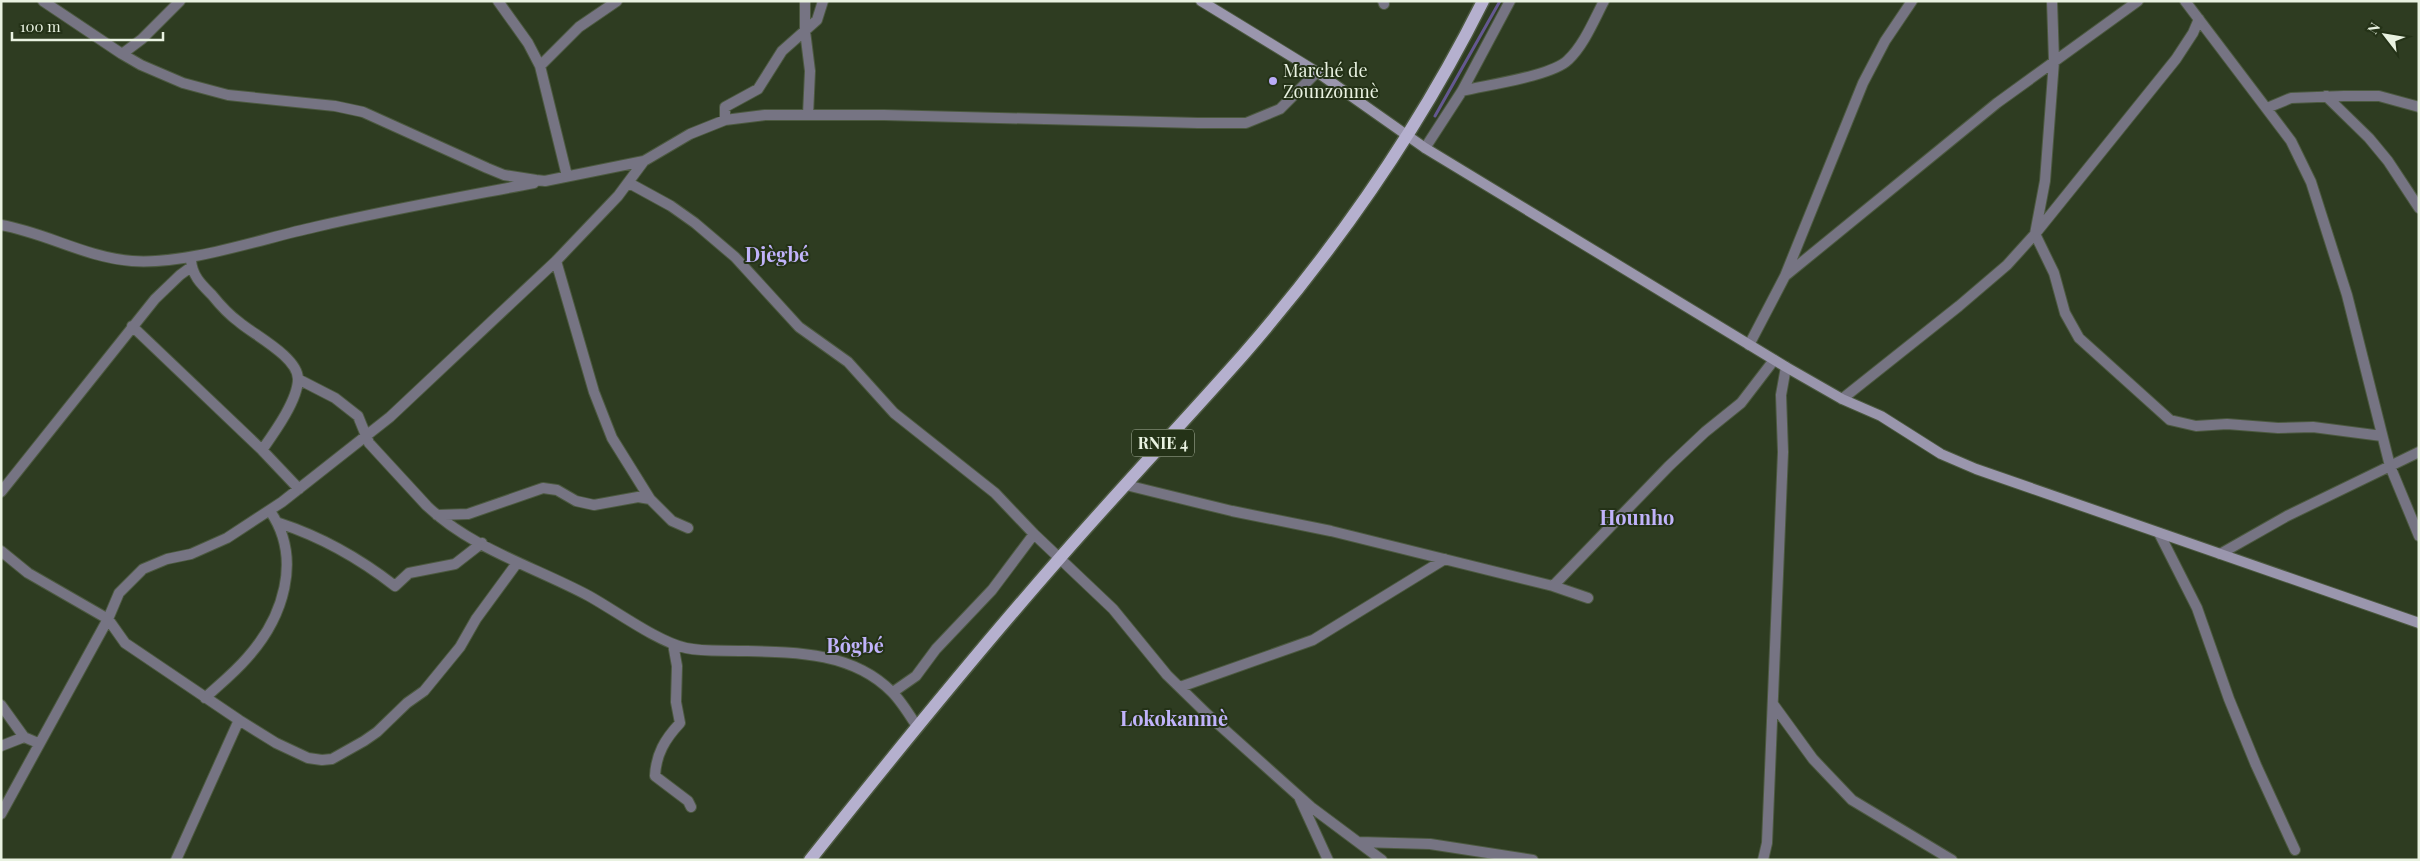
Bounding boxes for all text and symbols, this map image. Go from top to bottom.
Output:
scale bar [12,10,164,42]
north arrow [2360,10,2410,60]
text: 100 m [20,16,61,36]
text: N [2363,19,2384,37]
place label: Marché de Zounzonmè [1283,58,1379,103]
marker: Marché de Zounzonmè [1267,75,1279,87]
district label: Djègbé [745,240,809,267]
road number: RNIE 4 [1132,429,1194,456]
district label: Hounho [1600,503,1674,530]
district label: Bôgbé [826,631,884,658]
district label: Lokokanmè [1120,704,1228,731]

